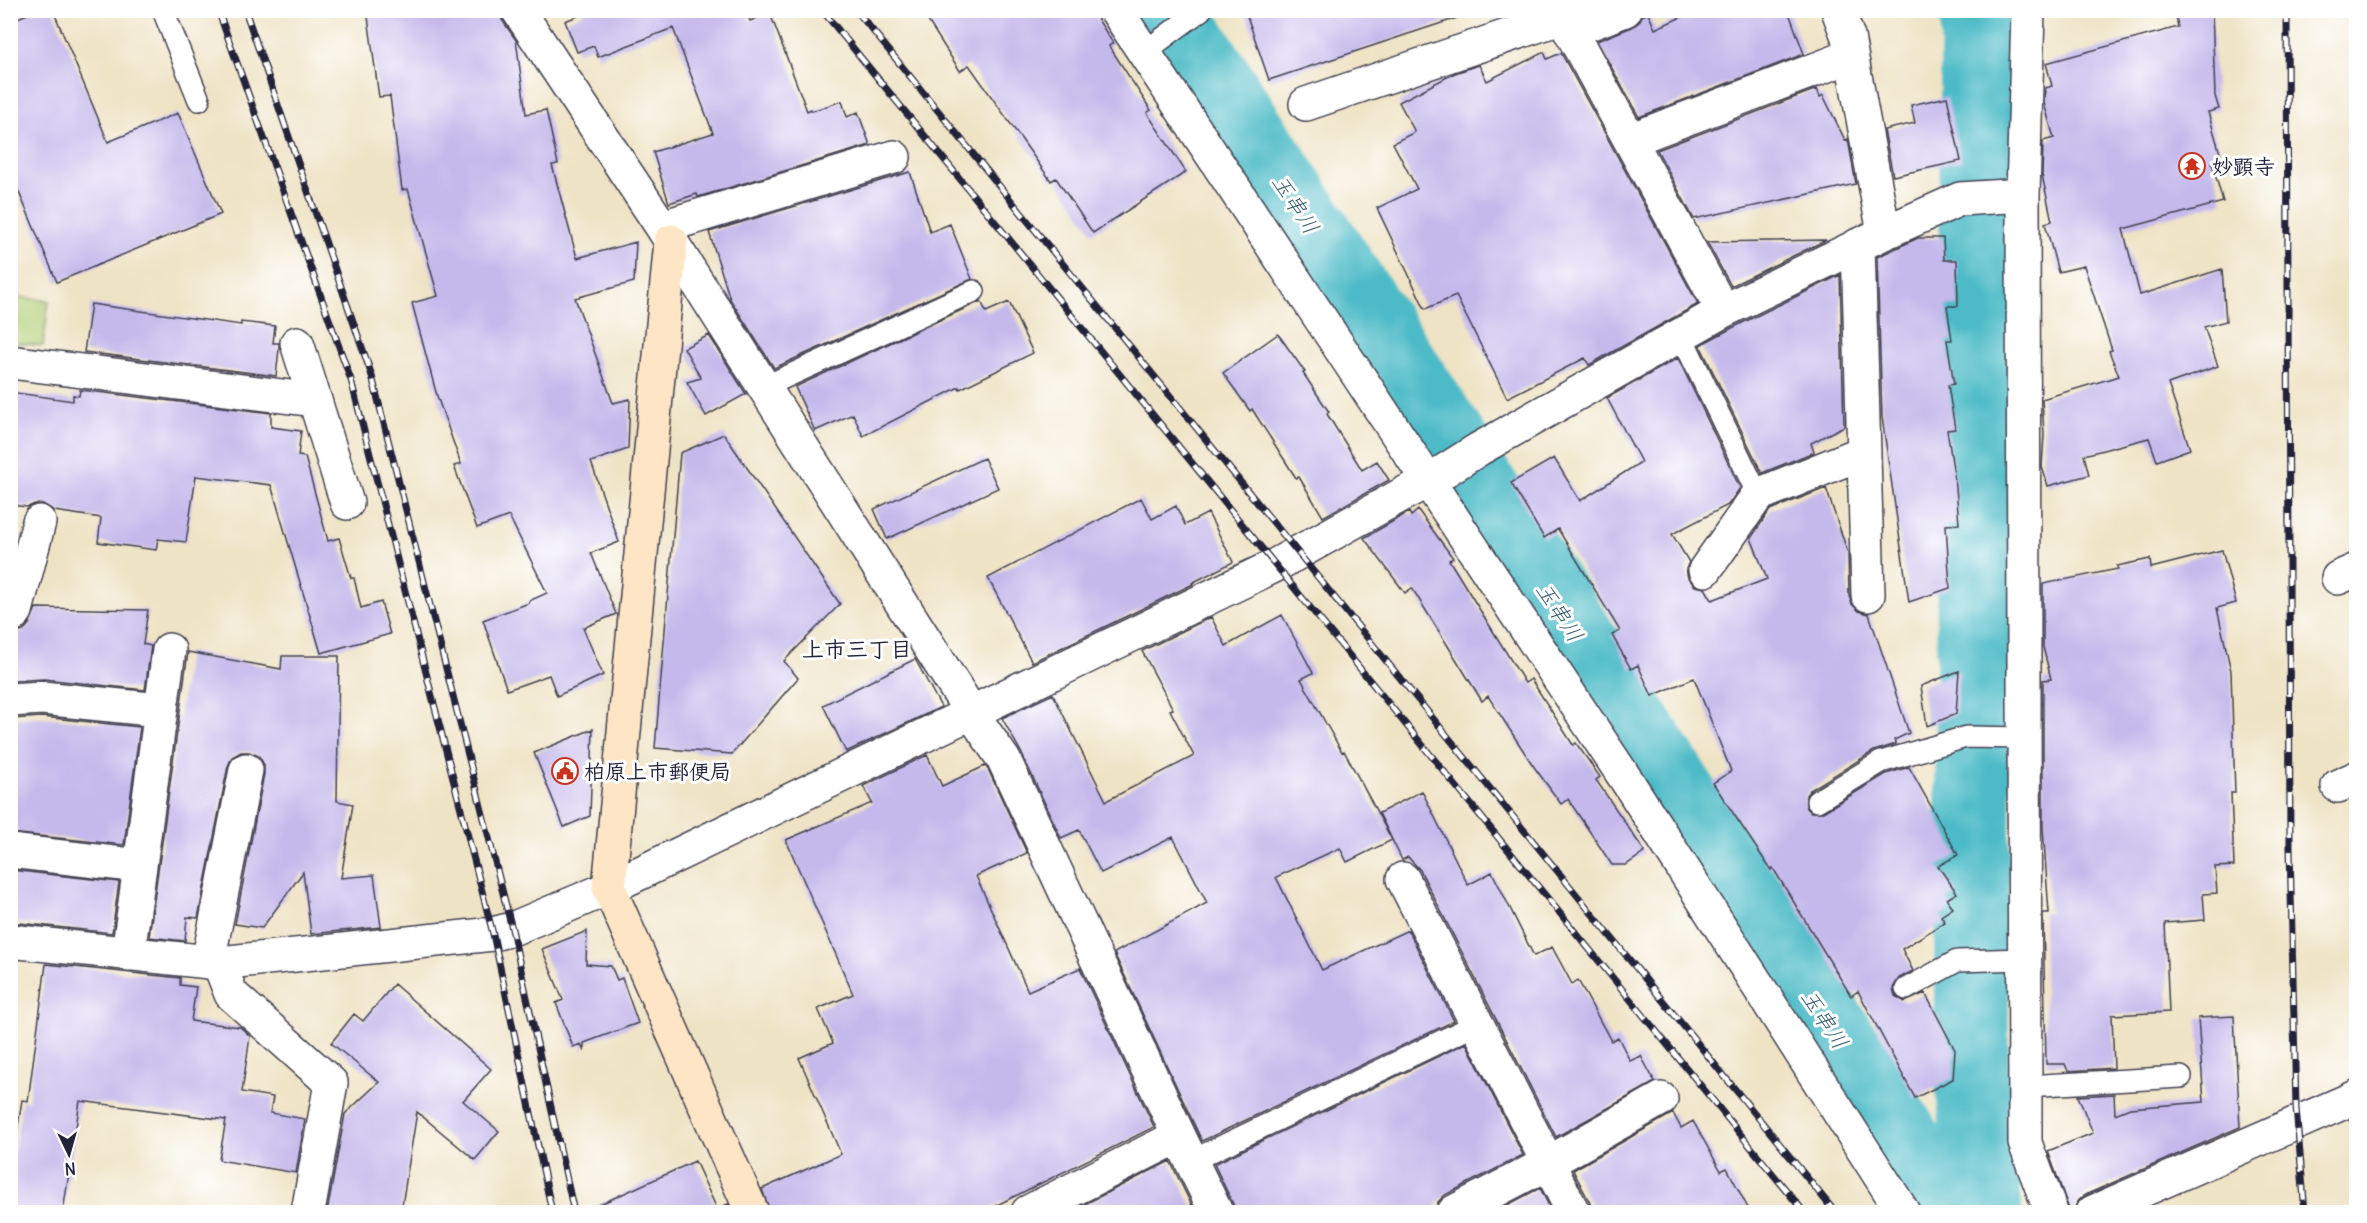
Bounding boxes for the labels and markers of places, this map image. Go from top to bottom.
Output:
temple icon: 妙顕寺 [2177,151,2207,181]
place label: 妙顕寺 [2212,153,2275,180]
public building icon: 柏原上市郵便局 [550,756,580,786]
place label: 柏原上市郵便局 [584,758,731,785]

